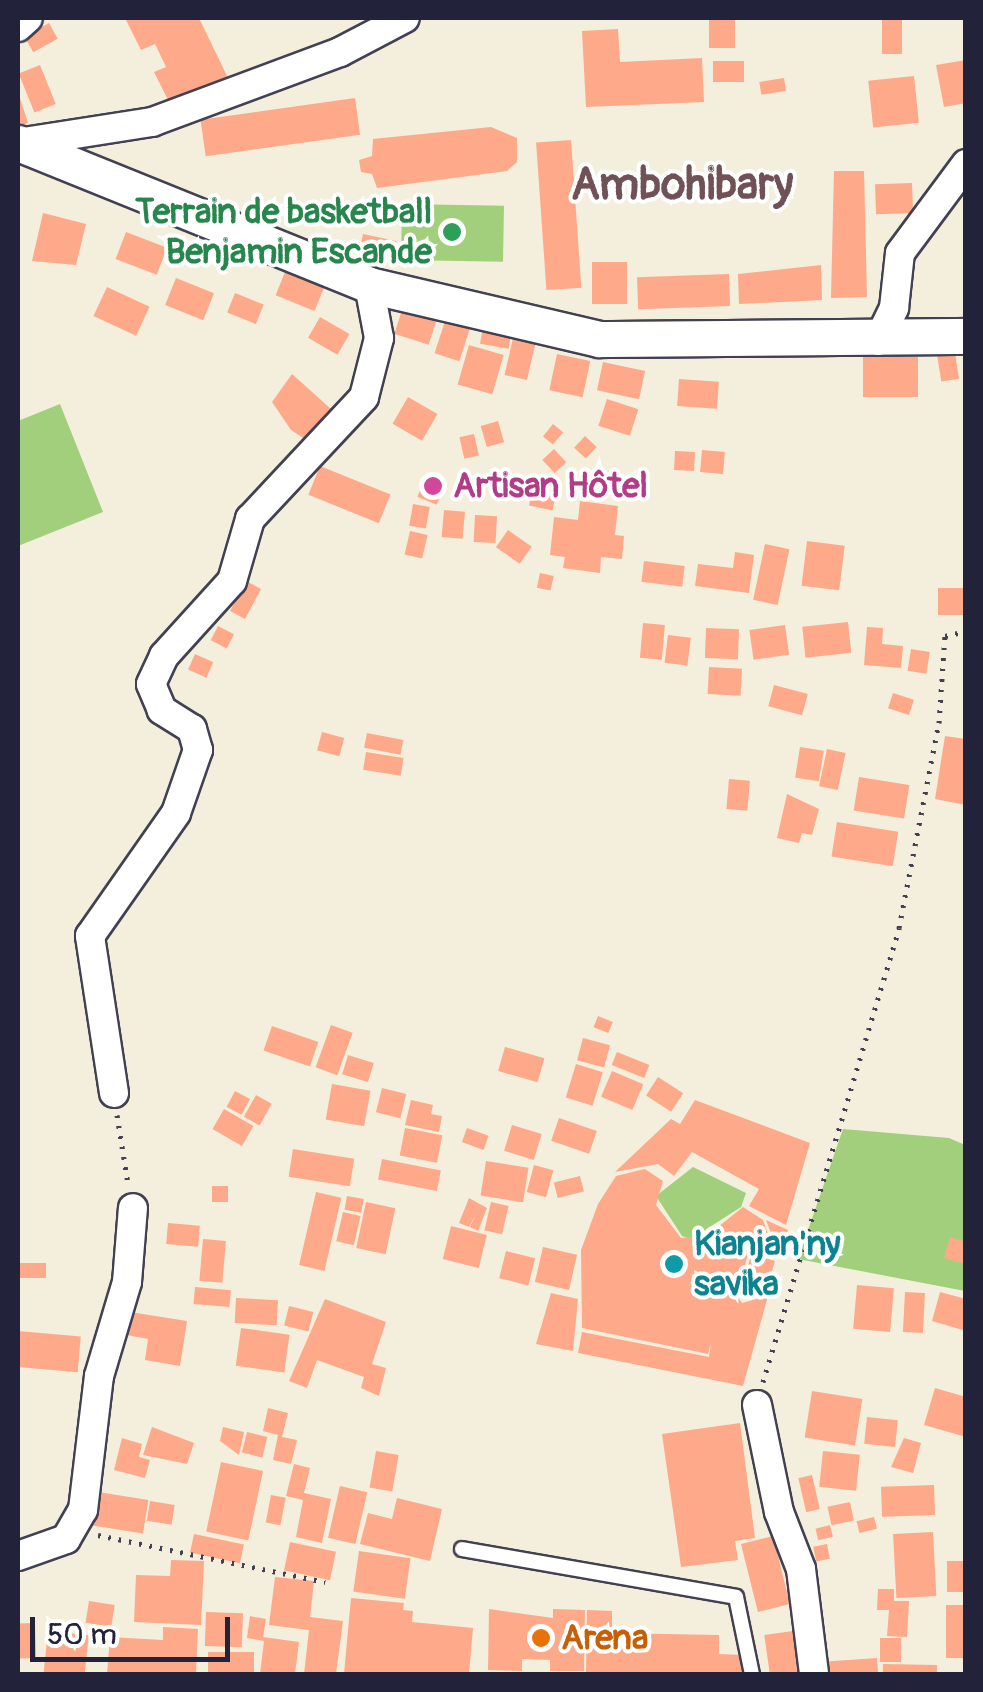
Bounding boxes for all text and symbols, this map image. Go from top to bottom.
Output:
district label: Ambohibary [571,159,793,213]
place label: Terrain de basketball Benjamin Escande [135,191,432,273]
marker: Terrain de basketball Benjamin Escande [441,221,463,243]
place label: Artisan Hôtel [453,465,648,507]
marker: Artisan Hôtel [422,475,444,497]
place label: Kianjan'ny savika [694,1223,840,1305]
marker: Kianjan'ny savika [663,1253,685,1275]
scale bar [35,1597,235,1659]
text: 50 m [47,1616,117,1653]
place label: Arena [561,1617,648,1659]
marker: Arena [530,1627,552,1649]

